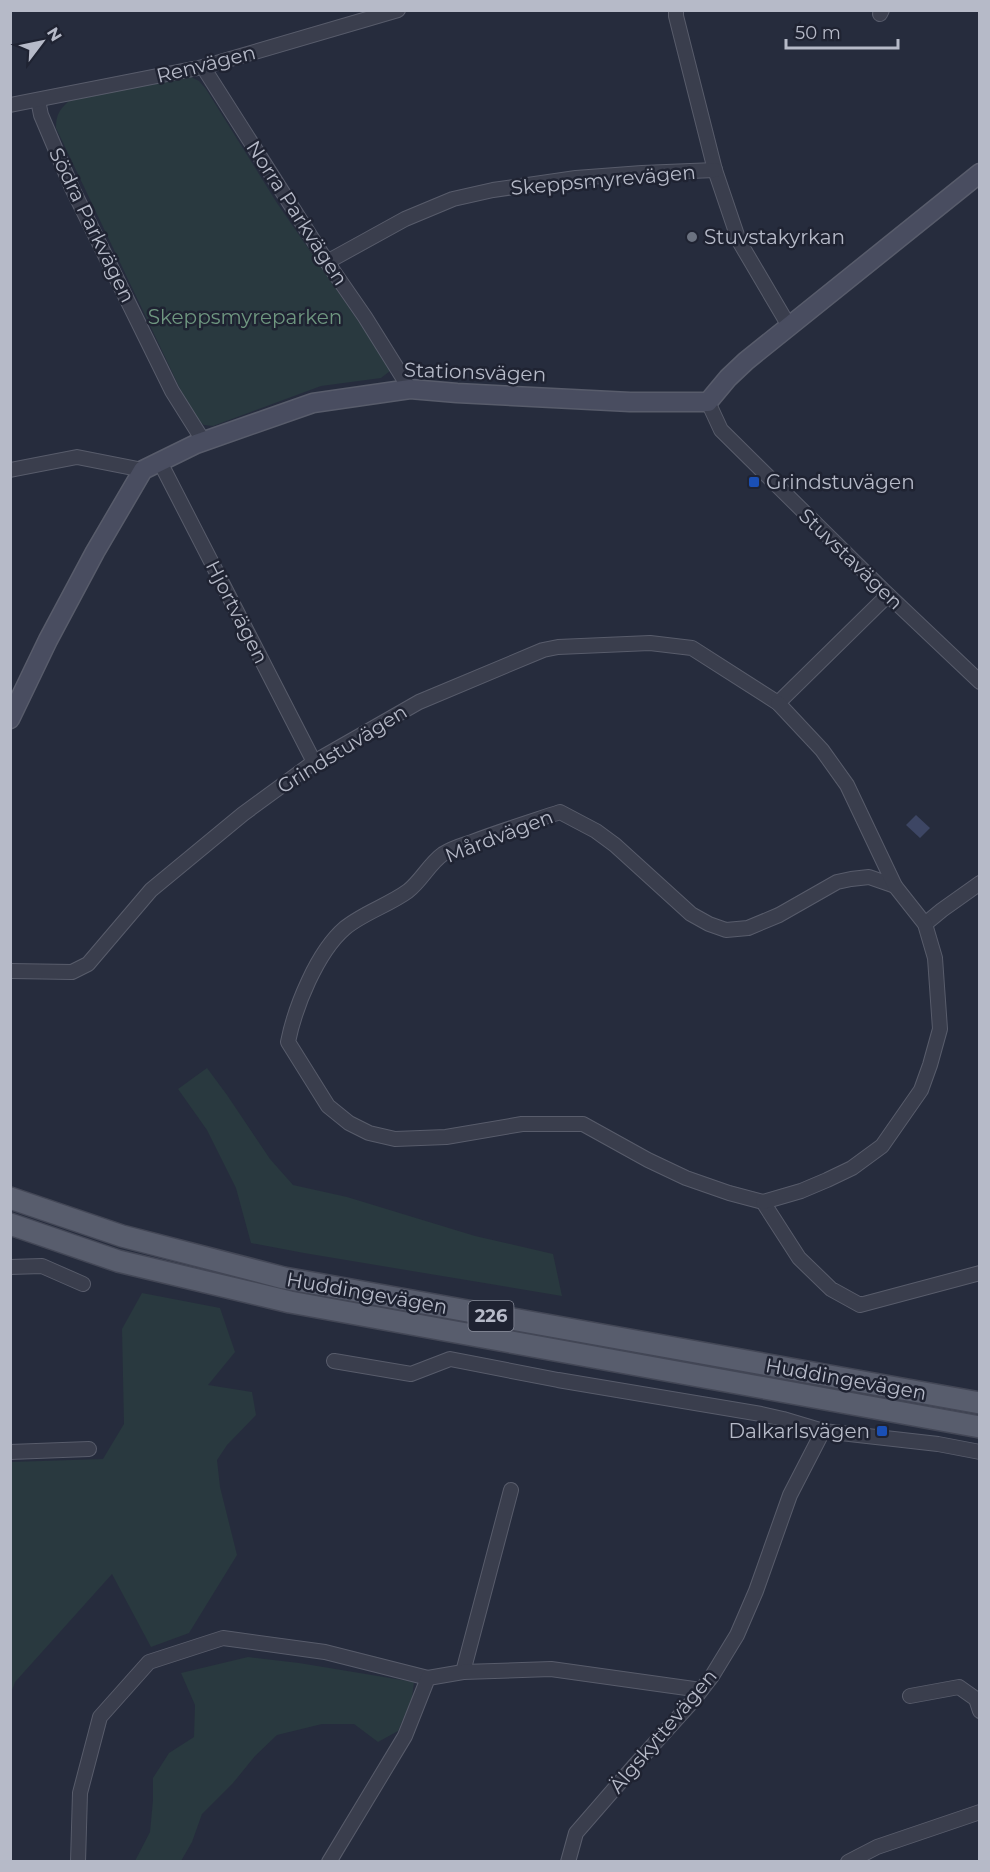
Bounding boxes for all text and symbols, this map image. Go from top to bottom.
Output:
north arrow [12,12,72,72]
scale bar [786,12,898,50]
text: 50 m [795,22,841,44]
text: N [43,24,66,45]
street label: Renvägen [154,40,258,88]
street label: Norra Parkvägen [241,136,353,290]
street label: Södra Parkvägen [44,144,140,306]
street label: Skeppsmyrevägen [509,160,697,200]
place label: Stuvstakyrkan [704,225,845,249]
marker: Stuvstakyrkan [685,230,699,244]
park label: Skeppsmyreparken [148,305,342,329]
street label: Stationsvägen [403,358,547,386]
place label: Grindstuvägen [766,470,915,494]
marker: Grindstuvägen [747,475,761,489]
street label: Stuvstavägen [794,503,908,615]
street label: Hjortvägen [201,556,273,668]
street label: Grindstuvägen [273,699,411,799]
street label: Mårdvägen [442,804,556,868]
street label: Huddingevägen [285,1267,449,1319]
road number: 226 [468,1301,514,1331]
street label: Huddingevägen [764,1353,928,1405]
place label: Dalkarlsvägen [728,1419,870,1443]
marker: Dalkarlsvägen [875,1424,889,1438]
street label: Älgskyttevägen [604,1664,722,1798]

